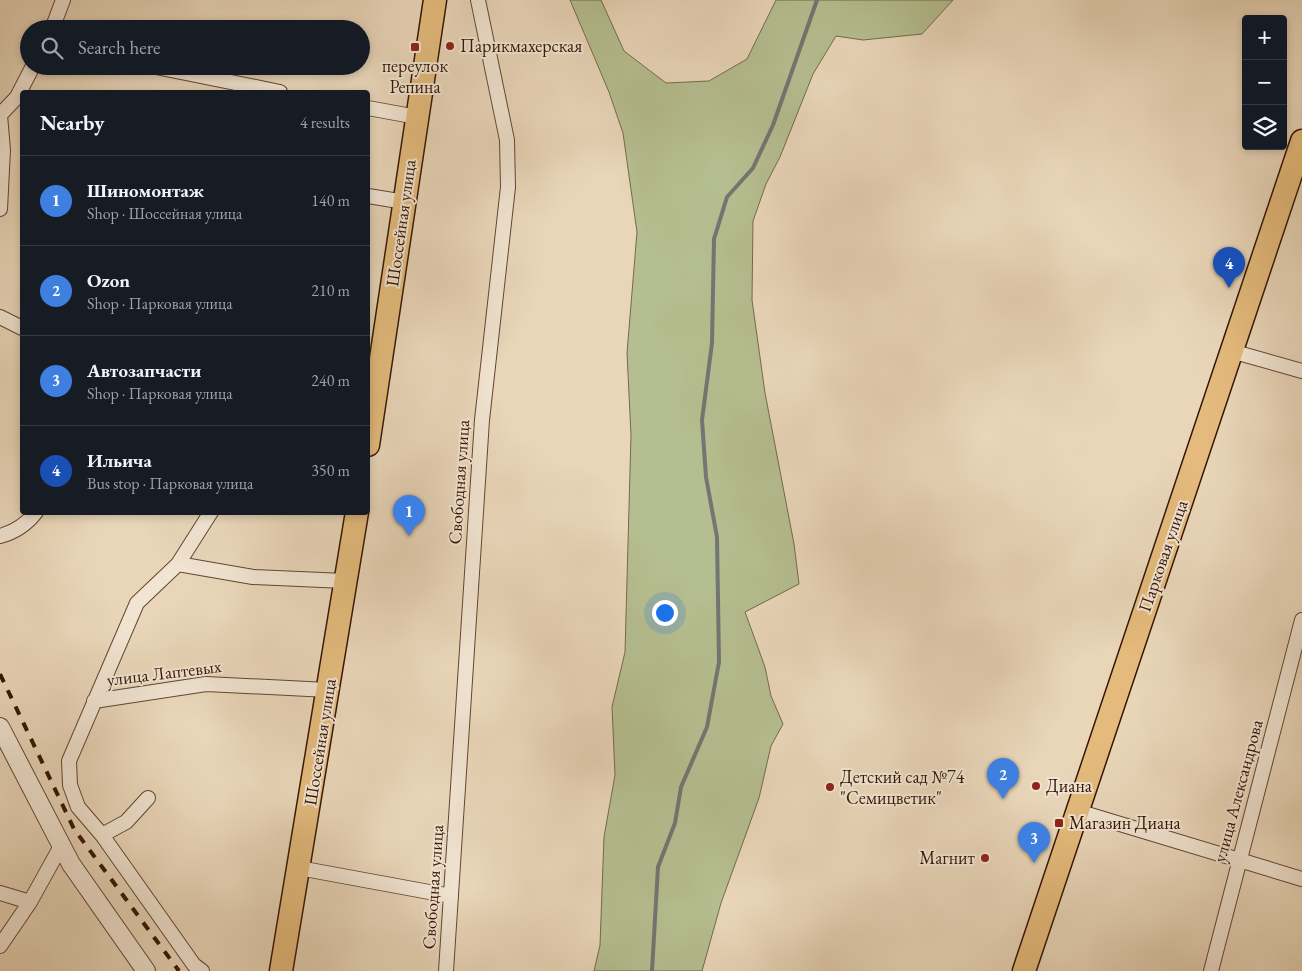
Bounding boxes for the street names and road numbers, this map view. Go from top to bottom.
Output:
street label: Шоссейная улица [380,157,421,288]
street label: Свободная улица [443,418,474,545]
street label: Парковая улица [1133,496,1193,615]
street label: улица Лаптевых [105,654,223,691]
street label: Шоссейная улица [298,676,341,807]
street label: улица Александрова [1207,716,1268,865]
street label: Свободная улица [417,823,448,950]

